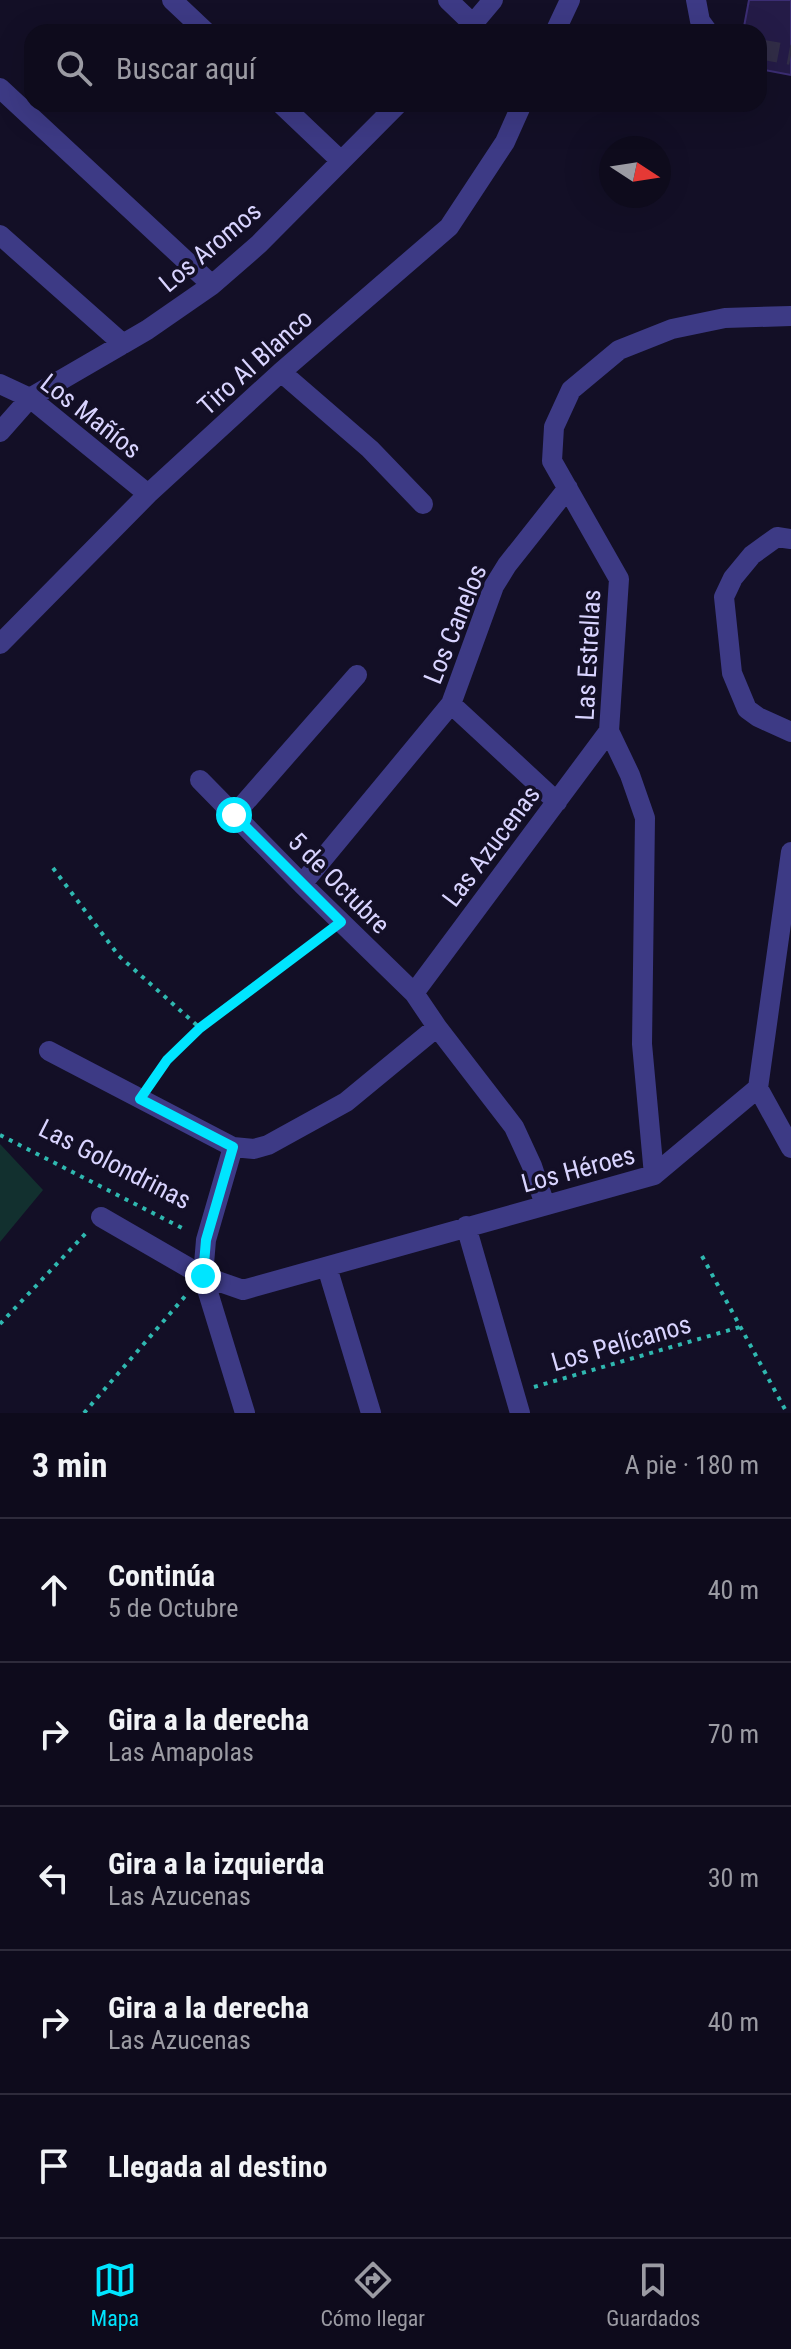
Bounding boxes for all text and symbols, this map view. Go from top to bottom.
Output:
search box [24,24,767,112]
icon: search [52,46,96,90]
text: Buscar aquí [116,51,256,86]
north arrow [599,136,671,208]
street label: Los Aromos [153,196,267,298]
street label: Tiro Al Blanco [192,303,318,421]
street label: Los Mañíos [35,368,147,464]
street label: Los Canelos [417,560,493,688]
street label: Las Estrellas [570,589,606,721]
street label: Las Azucenas [436,780,546,912]
route start [216,797,252,833]
street label: 5 de Octubre [282,826,396,940]
street label: Las Golondrinas [34,1113,196,1215]
street label: Los Héroes [518,1139,638,1199]
route end [185,1258,221,1294]
street label: Los Pelícanos [548,1309,694,1377]
text: 3 min [32,1445,108,1485]
text: A pie · 180 m [625,1450,759,1480]
text: Continúa [108,1558,215,1593]
icon: ahead [32,1568,76,1612]
text: 40 m [708,1575,759,1605]
text: 5 de Octubre [108,1593,238,1623]
text: Gira a la derecha [108,1702,309,1737]
icon: right [32,1712,76,1756]
text: 70 m [708,1719,759,1749]
text: Las Amapolas [108,1737,254,1767]
text: Gira a la izquierda [108,1846,324,1881]
icon: left [32,1856,76,1900]
text: 30 m [708,1863,759,1893]
text: Las Azucenas [108,1881,251,1911]
text: Gira a la derecha [108,1990,309,2025]
icon: right [32,2000,76,2044]
text: 40 m [708,2007,759,2037]
text: Las Azucenas [108,2025,251,2055]
icon: arrive [32,2144,76,2188]
text: Llegada al destino [108,2149,327,2184]
tab: Mapa [91,2258,139,2331]
tab: Cómo llegar [320,2258,425,2331]
tab: Guardados [606,2258,700,2331]

